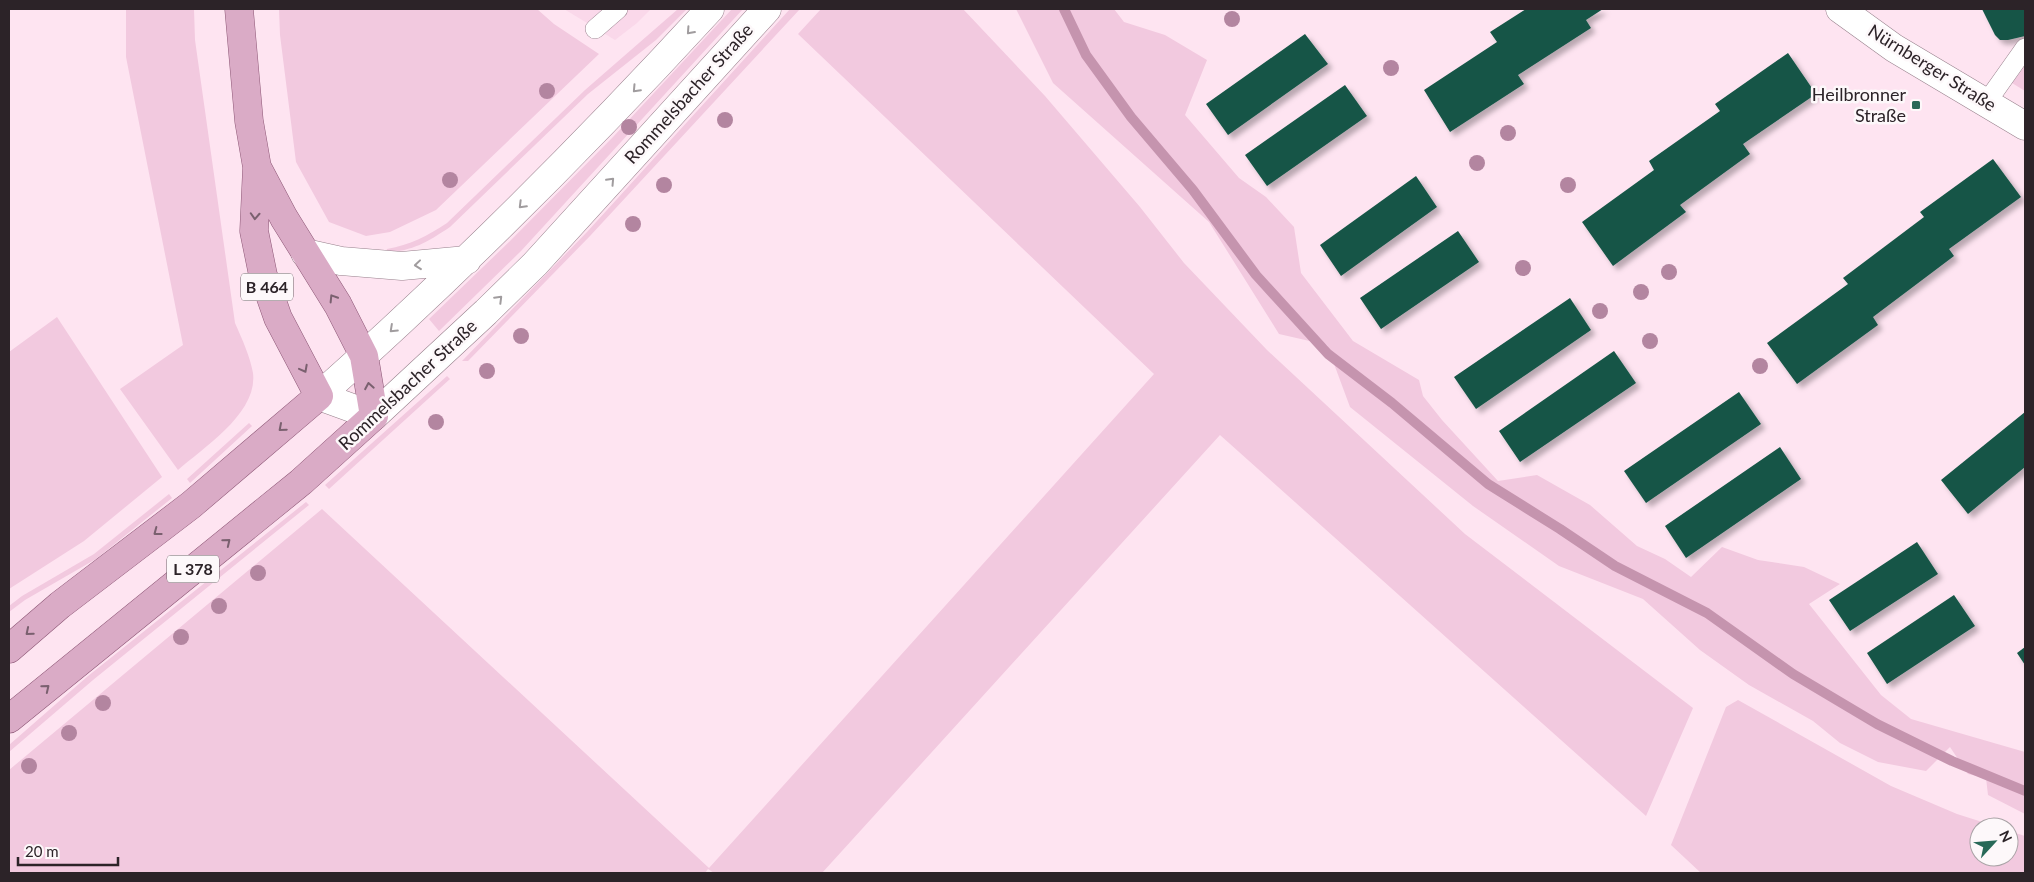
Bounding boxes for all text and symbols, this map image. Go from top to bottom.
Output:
street label: Rommelsbacher Straße [619,19,757,168]
street label: Nürnberger Straße [1864,19,2001,115]
one-way arrow [686,25,695,34]
one-way arrow [633,83,642,92]
place label: Heilbronner Straße [1812,83,1906,126]
marker: Heilbronner Straße [1910,99,1922,111]
one-way arrow [605,178,614,187]
one-way arrow [519,199,528,208]
one-way arrow [249,212,260,220]
one-way arrow [414,259,422,270]
road number: B 464 [241,274,293,300]
one-way arrow [330,294,340,303]
one-way arrow [493,296,502,305]
street label: Rommelsbacher Straße [334,314,481,454]
one-way arrow [390,323,399,332]
one-way arrow [298,363,308,372]
one-way arrow [365,382,375,390]
one-way arrow [279,422,288,431]
one-way arrow [154,526,163,534]
one-way arrow [221,539,230,547]
road number: L 378 [167,556,219,582]
one-way arrow [26,626,35,635]
one-way arrow [41,685,50,694]
north arrow [1969,817,2019,867]
text: N [1996,828,2016,845]
scale bar [18,834,118,866]
text: 20 m [25,842,59,860]

